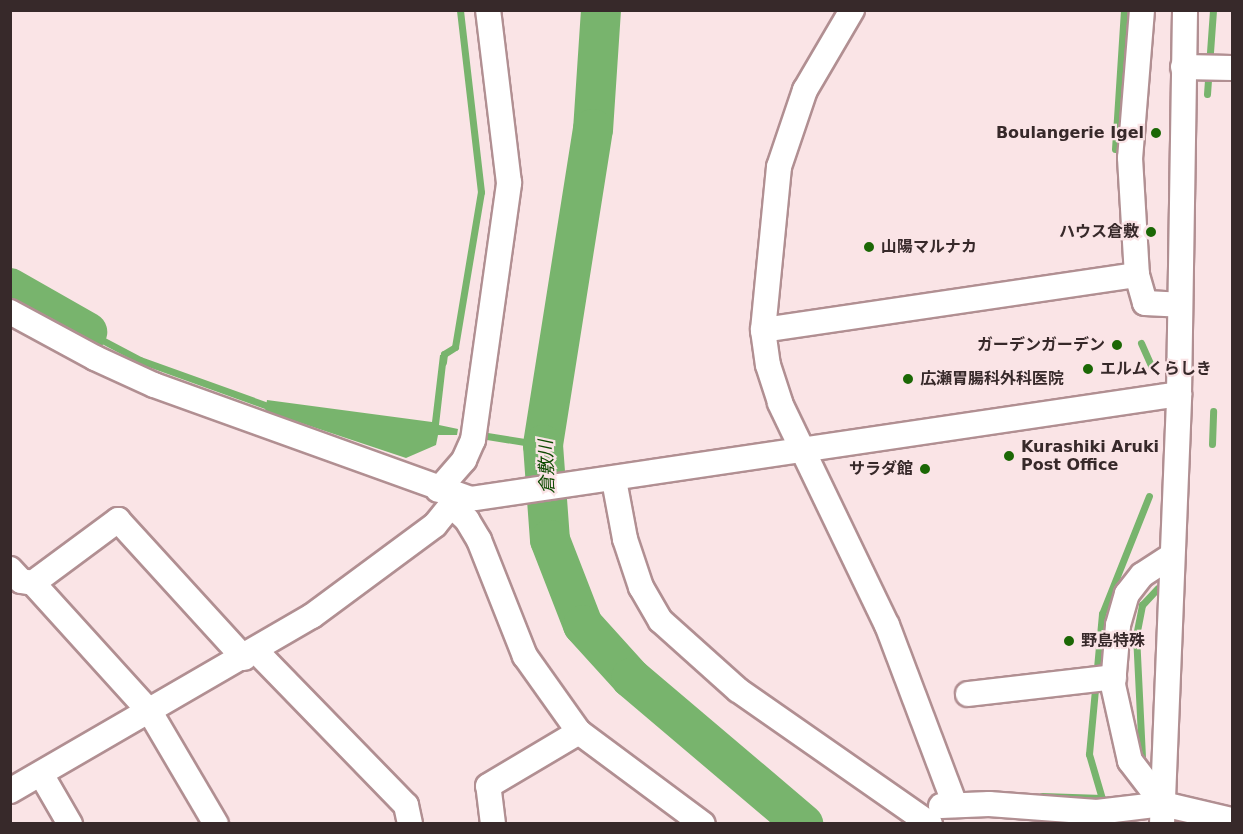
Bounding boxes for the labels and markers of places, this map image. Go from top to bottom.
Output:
place label: Boulangerie Igel [996,123,1144,143]
marker: Boulangerie Igel [1149,126,1163,140]
place label: ハウス倉敷 [1059,222,1139,242]
marker: ハウス倉敷 [1144,225,1158,239]
place label: 山陽マルナカ [881,237,977,257]
marker: 山陽マルナカ [862,240,876,254]
place label: ガーデンガーデン [977,335,1105,355]
marker: ガーデンガーデン [1110,338,1124,352]
place label: エルムくらしき [1100,359,1212,379]
marker: エルムくらしき [1081,362,1095,376]
place label: 広瀬胃腸科外科医院 [920,369,1064,389]
marker: 広瀬胃腸科外科医院 [901,372,915,386]
place label: Kurashiki Aruki Post Office [1021,437,1159,475]
marker: Kurashiki Aruki Post Office [1002,449,1016,463]
place label: サラダ館 [849,459,913,479]
marker: サラダ館 [918,462,932,476]
place label: 野島特殊 [1081,631,1145,651]
marker: 野島特殊 [1062,634,1076,648]

